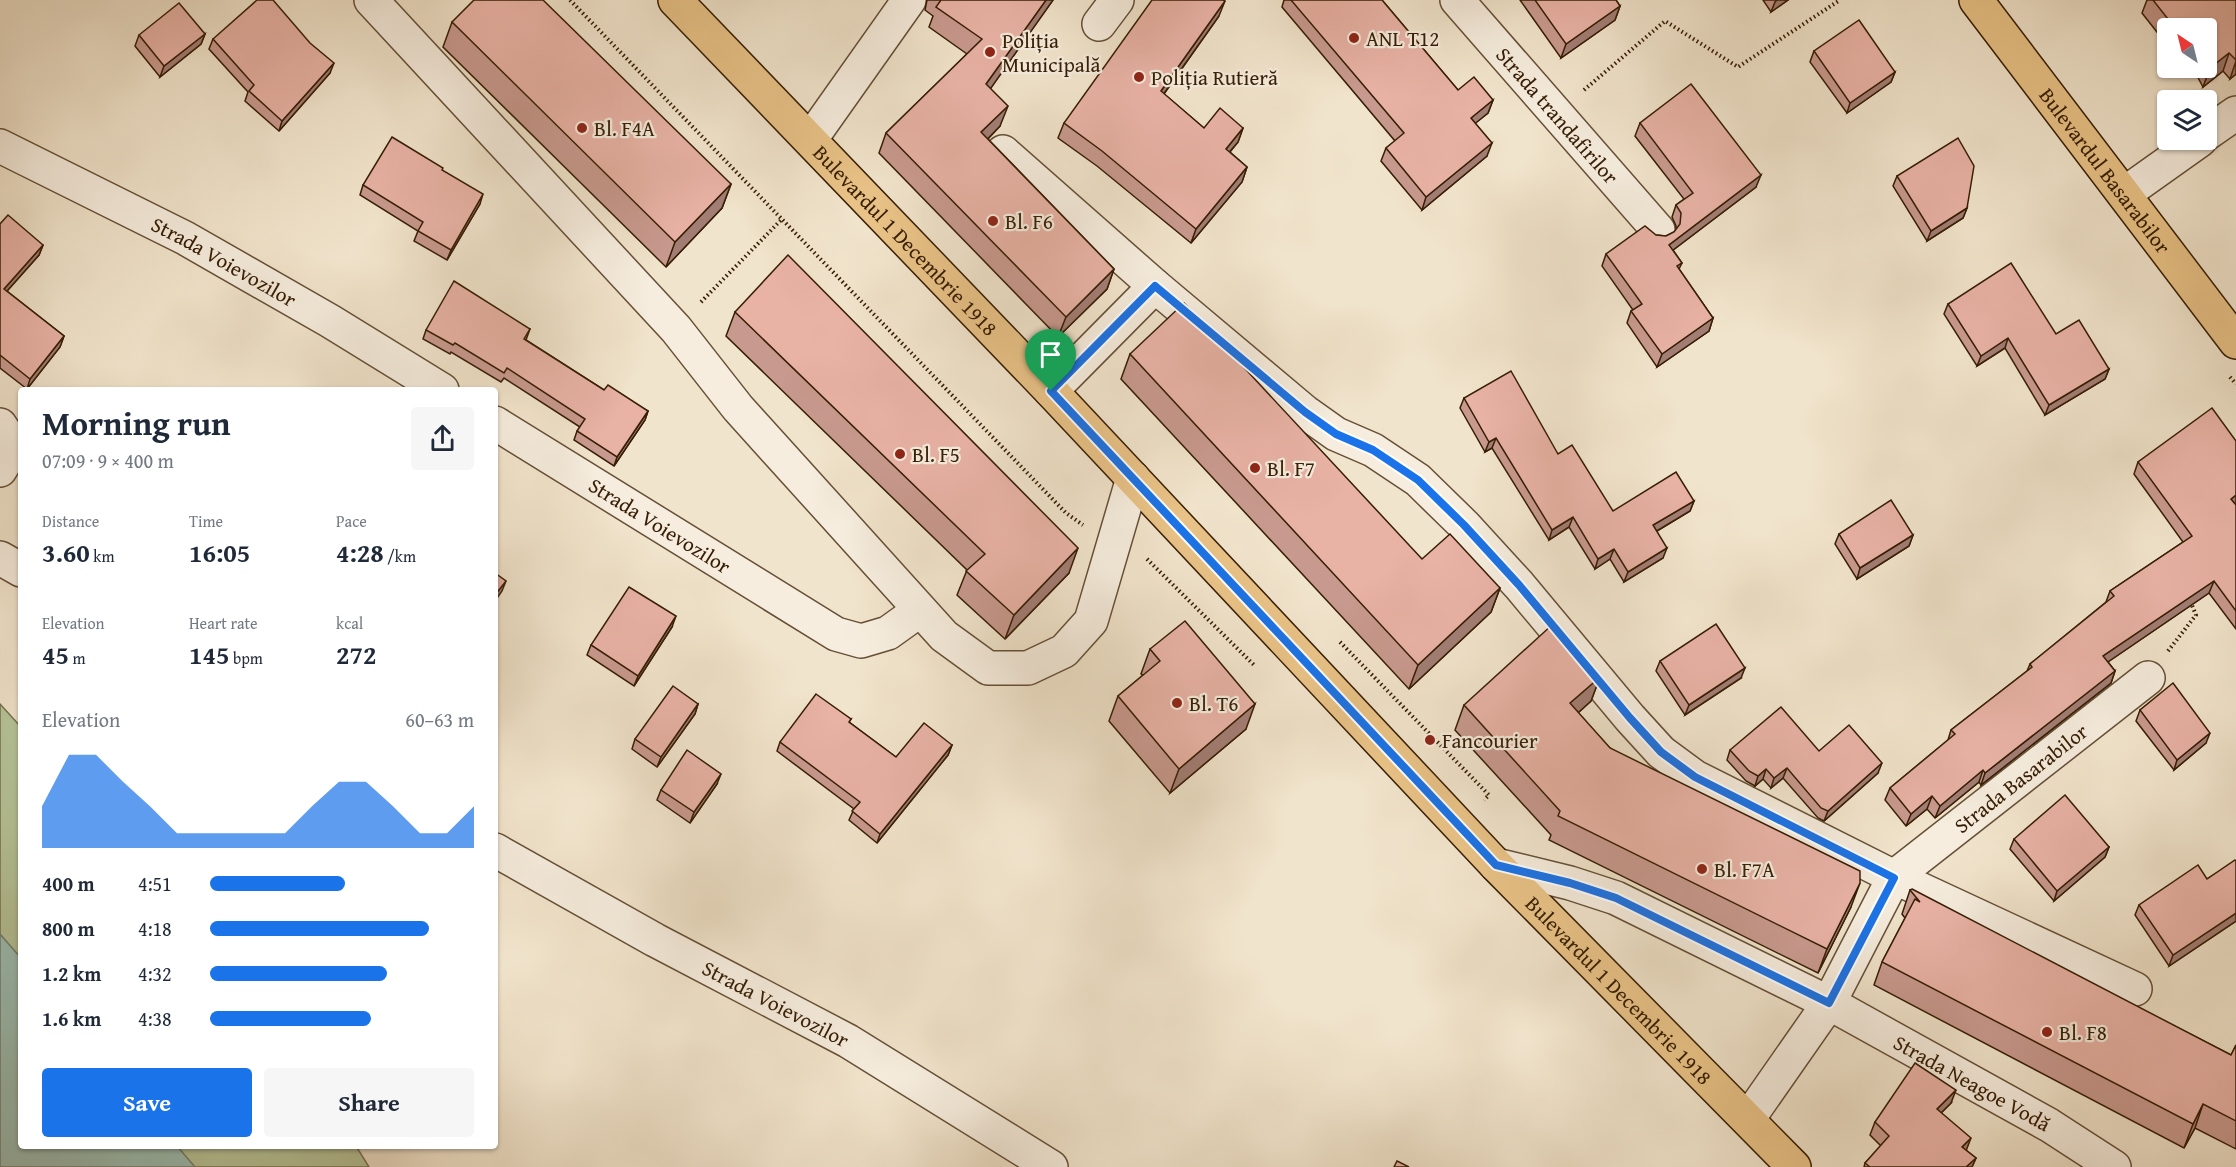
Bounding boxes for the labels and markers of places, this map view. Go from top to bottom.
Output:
place label: ANL T12 [1366,23,1439,54]
place label: Poliția Municipală [1002,25,1101,80]
marker: ANL T12 [1347,31,1361,45]
marker: Poliția Municipală [983,45,997,59]
place label: Poliția Rutieră [1151,62,1278,93]
marker: Poliția Rutieră [1132,70,1146,84]
place label: Bl. F4A [594,113,655,144]
marker: Bl. F4A [575,121,589,135]
place label: Bl. F6 [1005,206,1053,237]
marker: Bl. F6 [986,214,1000,228]
pin [1025,329,1076,391]
place label: Bl. F5 [912,439,960,470]
marker: Bl. F5 [893,447,907,461]
place label: Bl. F7 [1267,453,1315,484]
marker: Bl. F7 [1248,461,1262,475]
place label: Bl. T6 [1189,688,1238,719]
marker: Bl. T6 [1170,696,1184,710]
place label: Fancourier [1442,725,1538,756]
marker: Fancourier [1423,733,1437,747]
place label: Bl. F7A [1714,854,1775,885]
marker: Bl. F7A [1695,862,1709,876]
place label: Bl. F8 [2059,1017,2107,1048]
marker: Bl. F8 [2040,1025,2054,1039]

